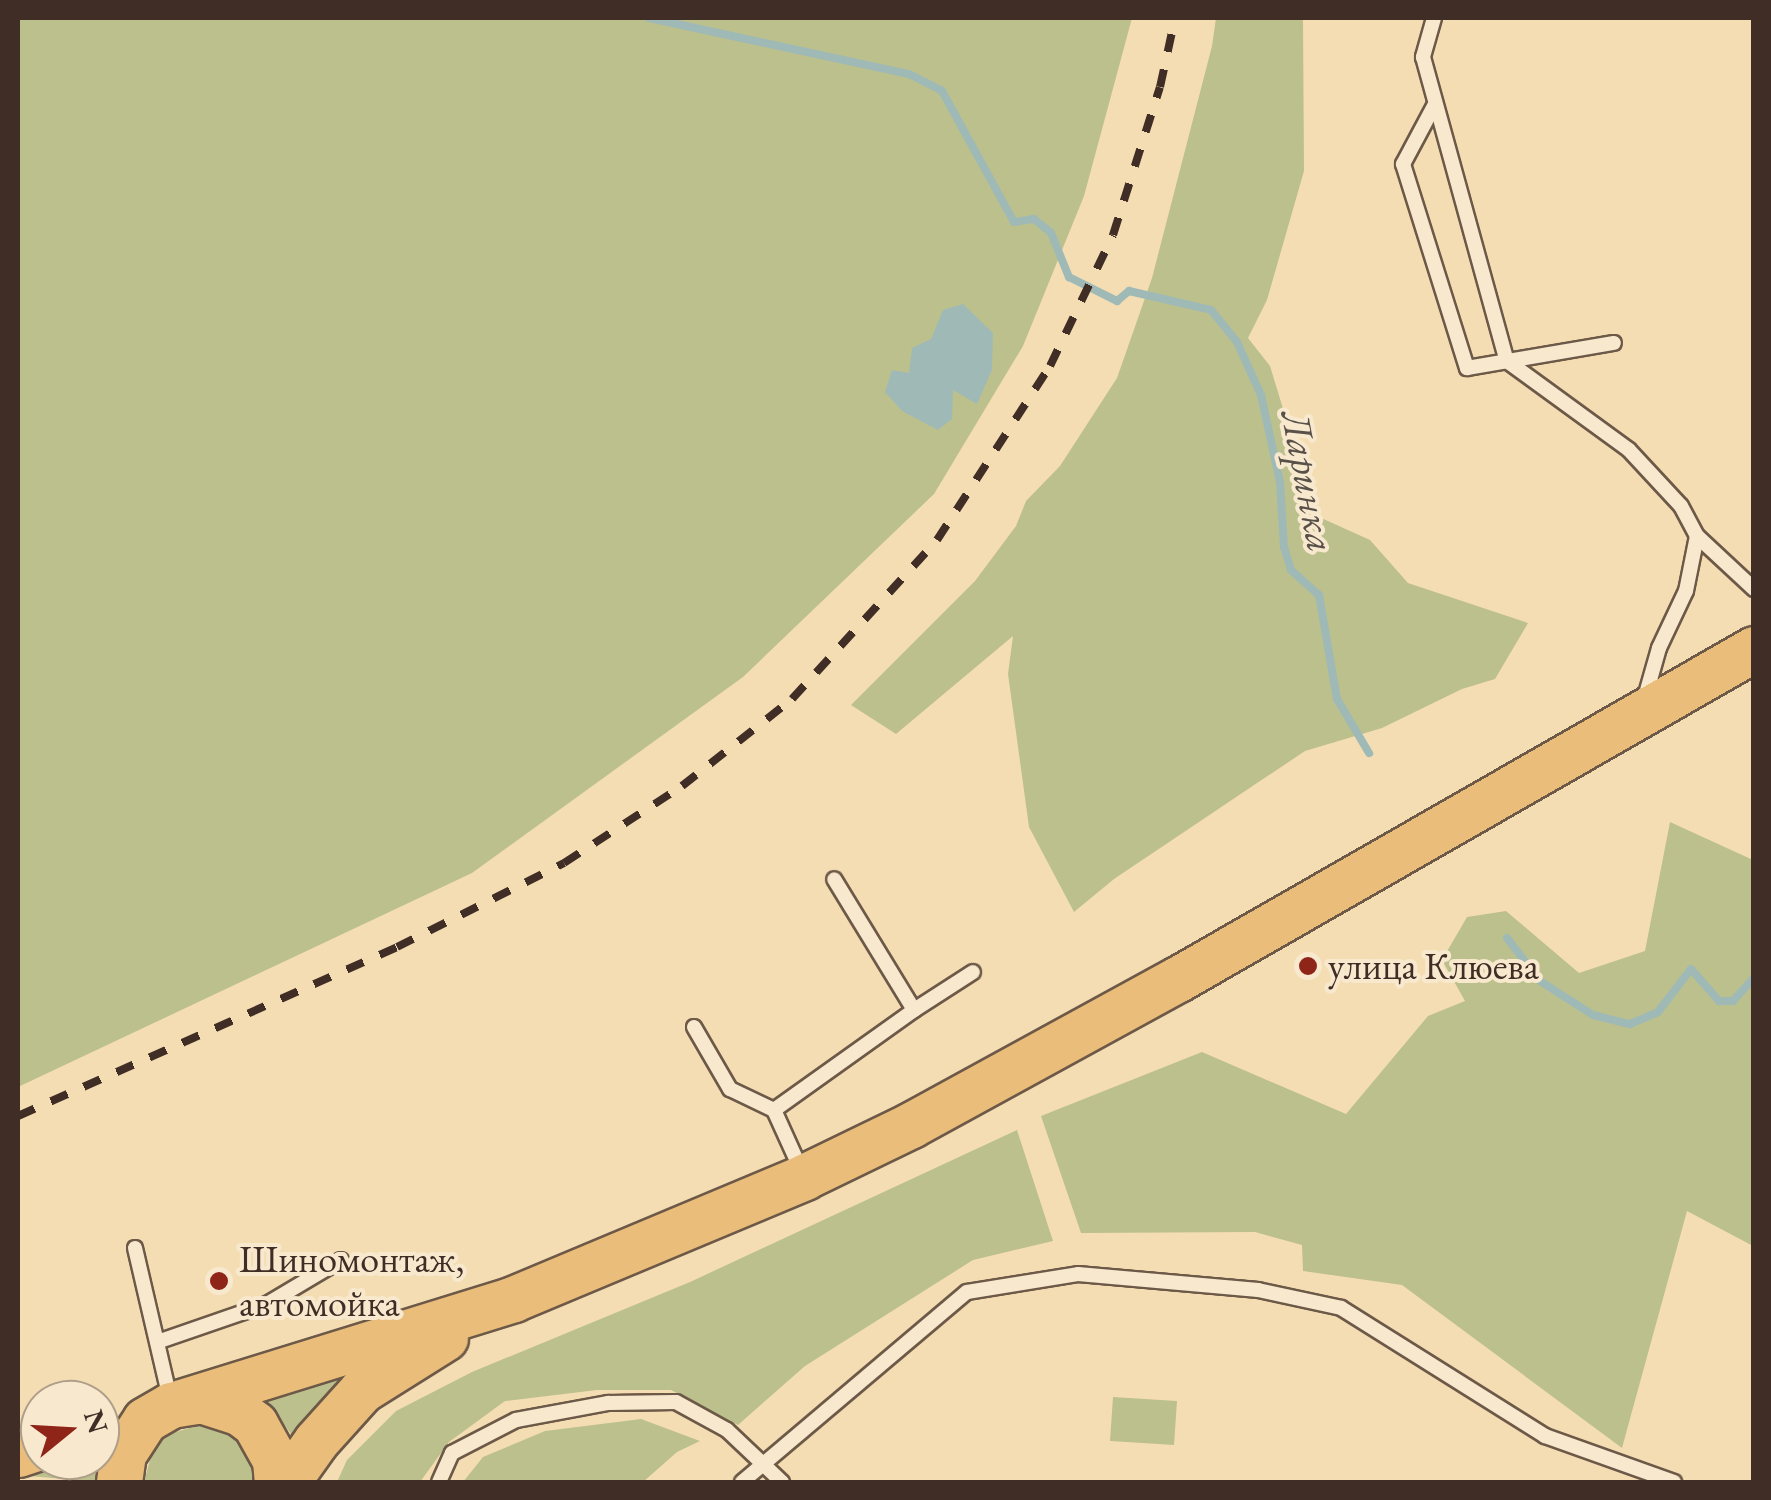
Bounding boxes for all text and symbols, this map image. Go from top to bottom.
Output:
water label: Ларинка [1272,406,1346,556]
place label: улица Клюева [1328,943,1539,989]
marker: улица Клюева [1297,955,1319,977]
place label: Шиномонтаж, автомойка [239,1236,464,1326]
marker: Шиномонтаж, автомойка [208,1270,230,1292]
north arrow [20,1380,120,1480]
text: N [76,1405,117,1438]

